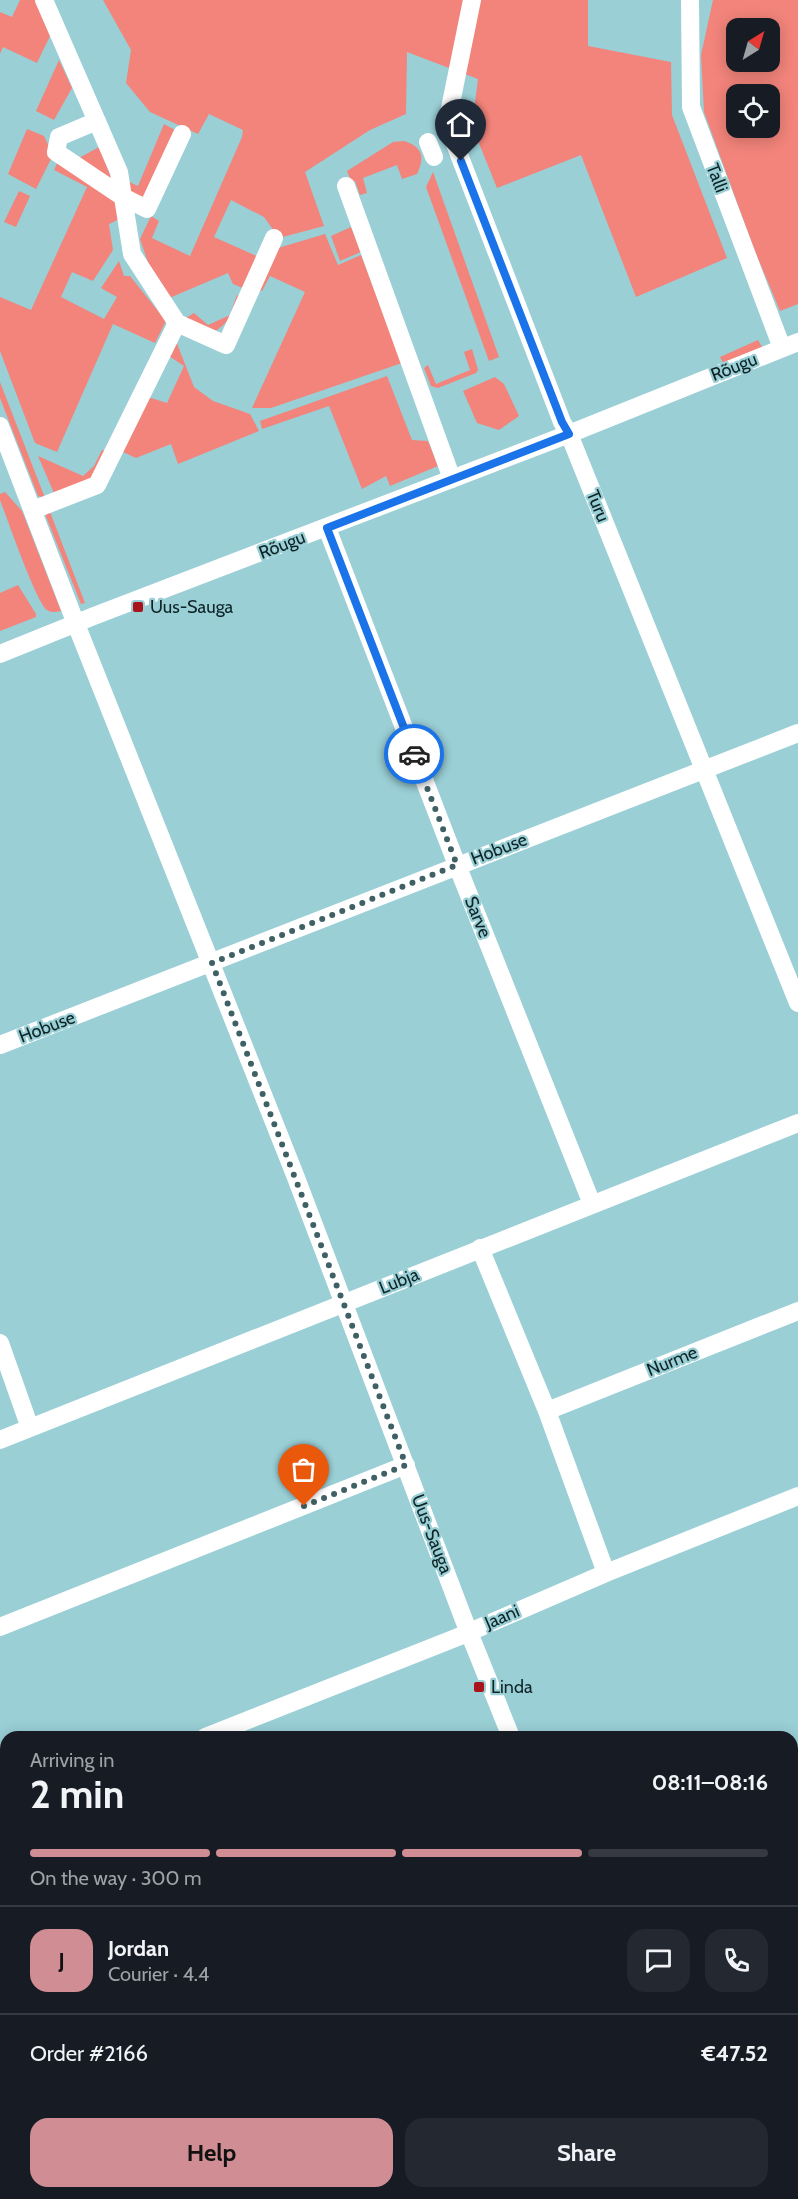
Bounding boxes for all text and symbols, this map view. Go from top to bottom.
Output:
north arrow [726,18,780,72]
map controls [726,18,780,138]
button: locate [726,84,780,138]
pin [435,99,486,161]
icon: home [444,108,477,141]
street label: Talli [701,160,733,196]
street label: Rõugu [708,348,760,386]
street label: Turu [582,487,614,525]
street label: Rõugu [256,526,308,564]
place label: Uus-Sauga [150,596,234,618]
marker: Uus-Sauga [131,600,145,614]
courier [384,724,444,784]
icon: car [398,738,431,771]
street label: Hobuse [468,828,530,870]
street label: Sarve [460,893,496,941]
street label: Hobuse [16,1006,78,1048]
street label: Lubja [376,1263,422,1299]
street label: Nurme [643,1341,701,1381]
pin [278,1444,329,1506]
icon: bag [287,1453,320,1486]
street label: Uus-Sauga [407,1491,457,1577]
street label: Jaani [480,1600,523,1634]
place label: Linda [491,1676,533,1698]
marker: Linda [472,1680,486,1694]
text: Arriving in [30,1748,114,1772]
text: 08:11–08:16 [652,1769,768,1796]
text: 2 min [30,1770,124,1818]
text: On the way · 300 m [30,1866,202,1890]
button: chat [627,1929,690,1992]
button: phone [705,1929,768,1992]
text: Jordan [108,1935,169,1962]
text: J [58,1947,65,1974]
text: Courier · 4.4 [108,1962,209,1986]
text: Order #2166 [30,2040,148,2067]
text: €47.52 [701,2040,768,2067]
button: Help [30,2118,393,2187]
button: Share [405,2118,768,2187]

